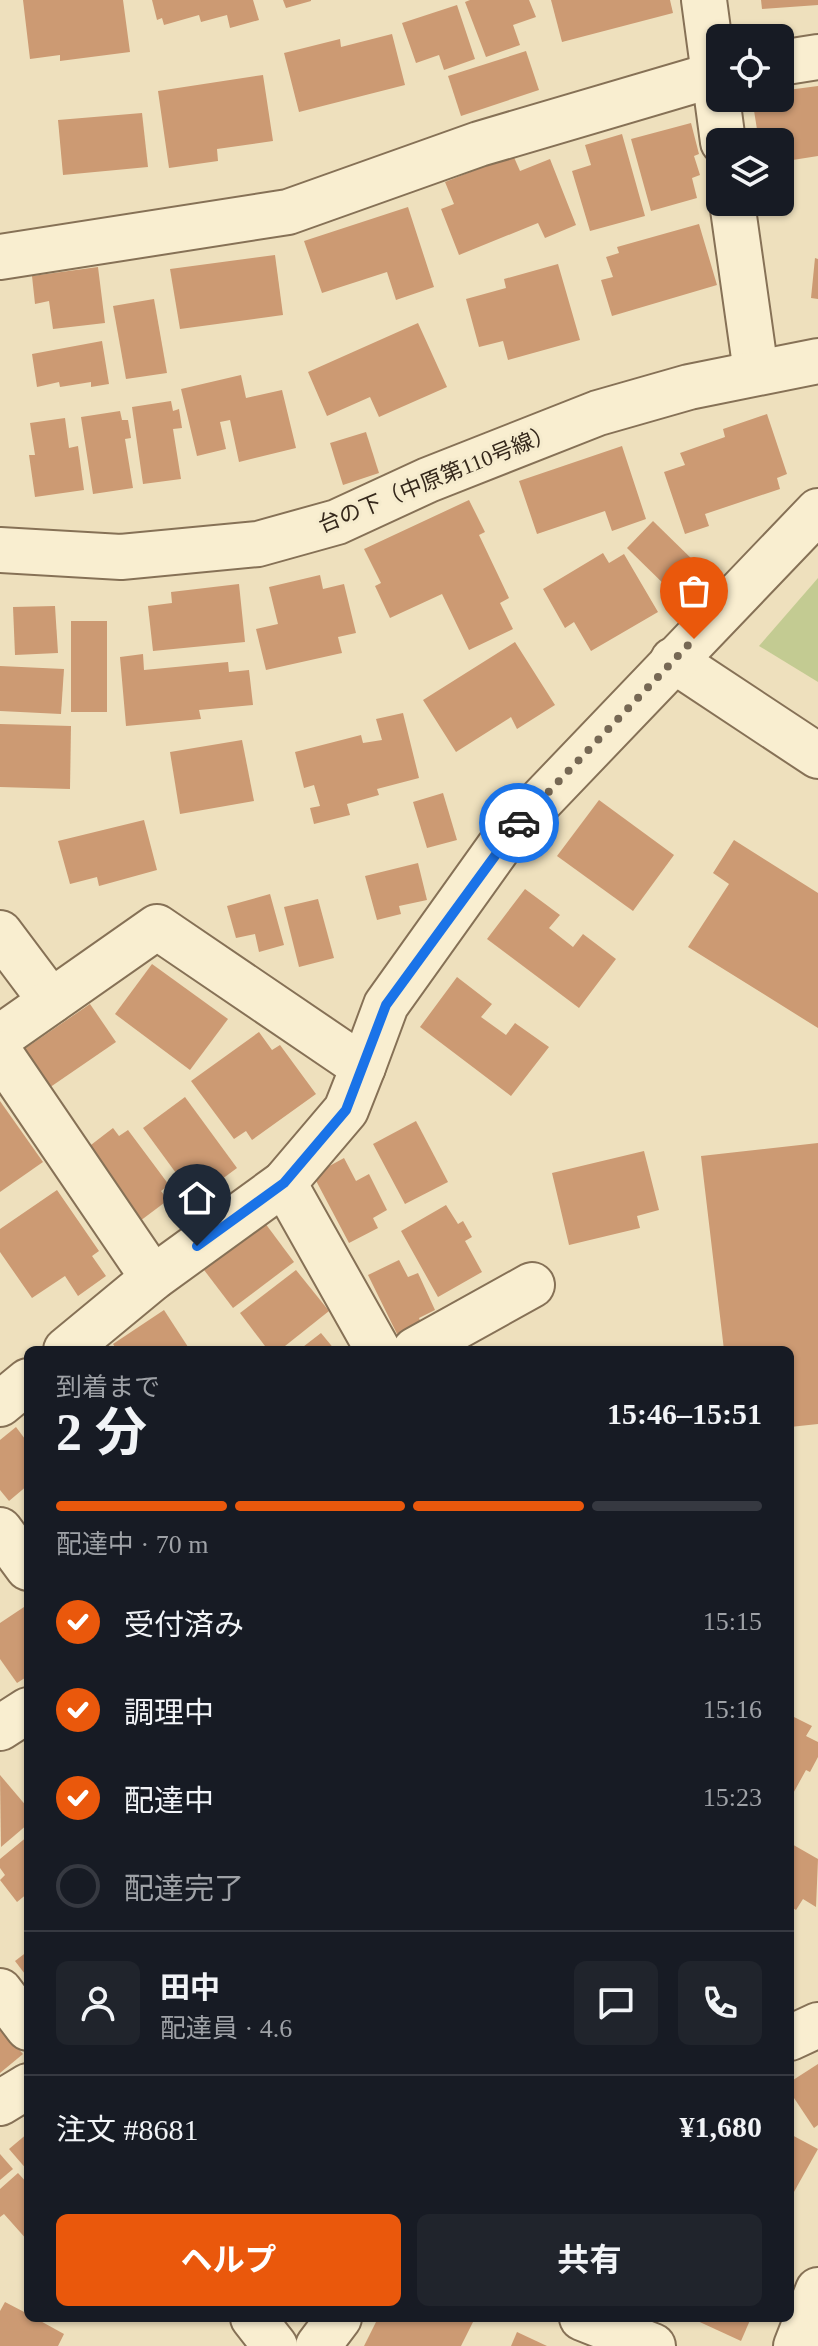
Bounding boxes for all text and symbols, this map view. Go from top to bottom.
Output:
map controls [706,24,794,216]
button: locate [706,24,794,112]
button: layers [706,128,794,216]
street label: 台の下（中原第110号線） [315,420,558,537]
pin [660,557,728,639]
icon: bag [672,569,716,613]
courier [479,783,559,863]
icon: car [497,801,541,845]
pin [163,1164,231,1246]
icon: home [175,1176,219,1220]
text: 到着まで [56,1373,160,1402]
text: 15:46–15:51 [607,1397,762,1430]
text: 2 分 [56,1404,147,1461]
text: 配達中 · 70 m [56,1530,208,1559]
icon: check [56,1600,100,1644]
text: 15:15 [703,1607,762,1636]
text: 受付済み [124,1608,244,1641]
icon: check [56,1688,100,1732]
text: 15:16 [703,1695,762,1724]
text: 調理中 [124,1696,214,1729]
icon: check [56,1776,100,1820]
text: 15:23 [703,1783,762,1812]
text: 配達中 [124,1784,214,1817]
text: 配達完了 [124,1872,244,1905]
button: person [56,1961,140,2045]
button: chat [574,1961,658,2045]
button: phone [678,1961,762,2045]
text: 田中 [160,1971,220,2004]
text: 配達員 · 4.6 [160,2014,292,2043]
text: ¥1,680 [680,2110,762,2143]
text: 注文 #8681 [56,2113,199,2146]
button: ヘルプ [56,2214,401,2306]
button: 共有 [417,2214,762,2306]

